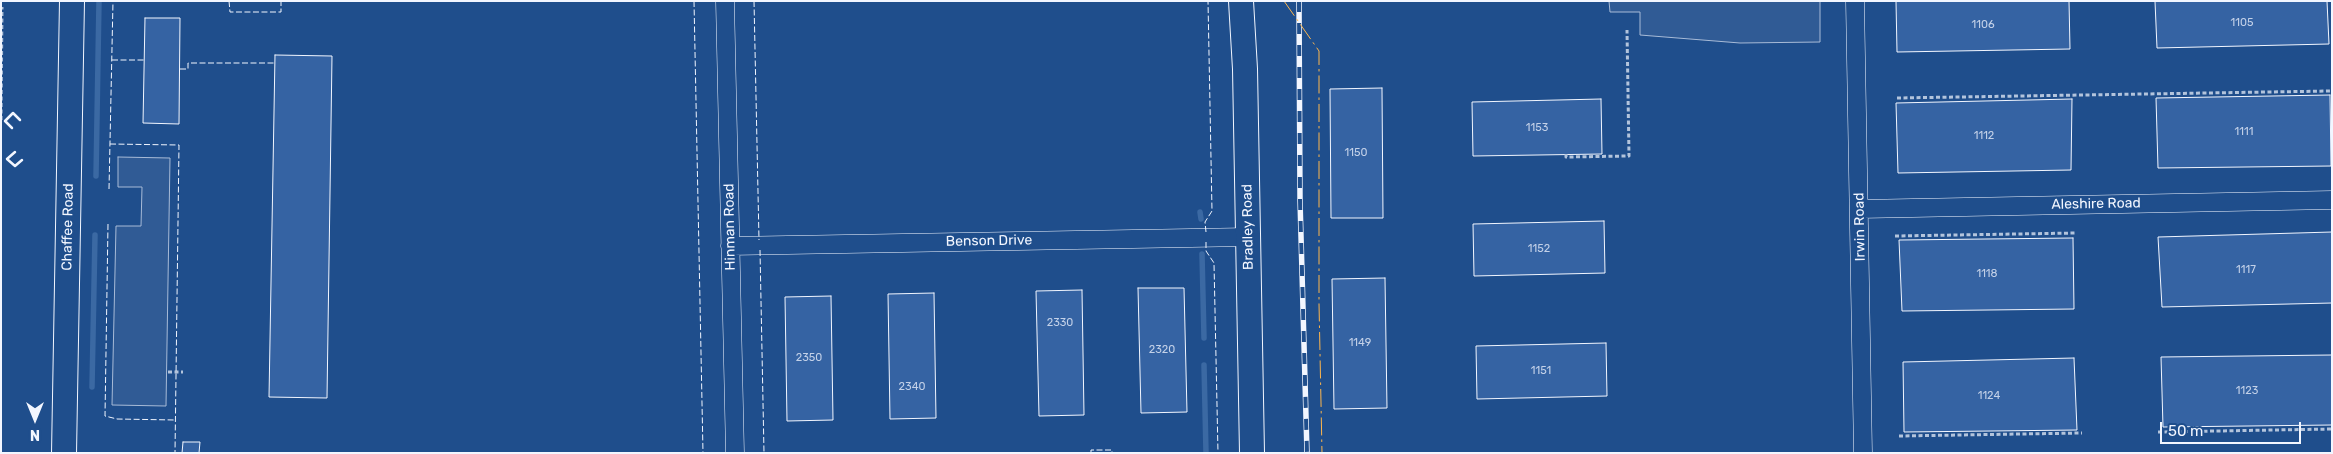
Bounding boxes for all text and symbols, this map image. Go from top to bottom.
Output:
house number: 1105 [2231,16,2253,30]
house number: 1106 [1971,18,1995,32]
house number: 1153 [1526,121,1548,135]
house number: 1111 [2235,125,2253,139]
house number: 1112 [1974,129,1994,143]
house number: 1150 [1345,146,1367,160]
street label: Chaffee Road [59,183,77,271]
street label: Hinman Road [721,183,739,271]
street label: Bradley Road [1239,184,1257,270]
street label: Irwin Road [1851,192,1869,262]
street label: Aleshire Road [2051,195,2141,213]
street label: Benson Drive [946,232,1032,250]
house number: 1152 [1528,242,1550,256]
house number: 1117 [2236,263,2256,277]
house number: 1118 [1976,267,1998,281]
house number: 2330 [1047,316,1073,330]
house number: 1149 [1349,336,1371,350]
house number: 2320 [1149,343,1175,357]
house number: 2350 [796,351,822,365]
house number: 1151 [1531,364,1551,378]
house number: 2340 [899,380,925,394]
house number: 1123 [2236,384,2258,398]
house number: 1124 [1978,389,2000,403]
north arrow [10,394,60,444]
scale bar [2163,412,2304,444]
text: 50 m [2168,422,2203,440]
text: N [30,426,40,443]

